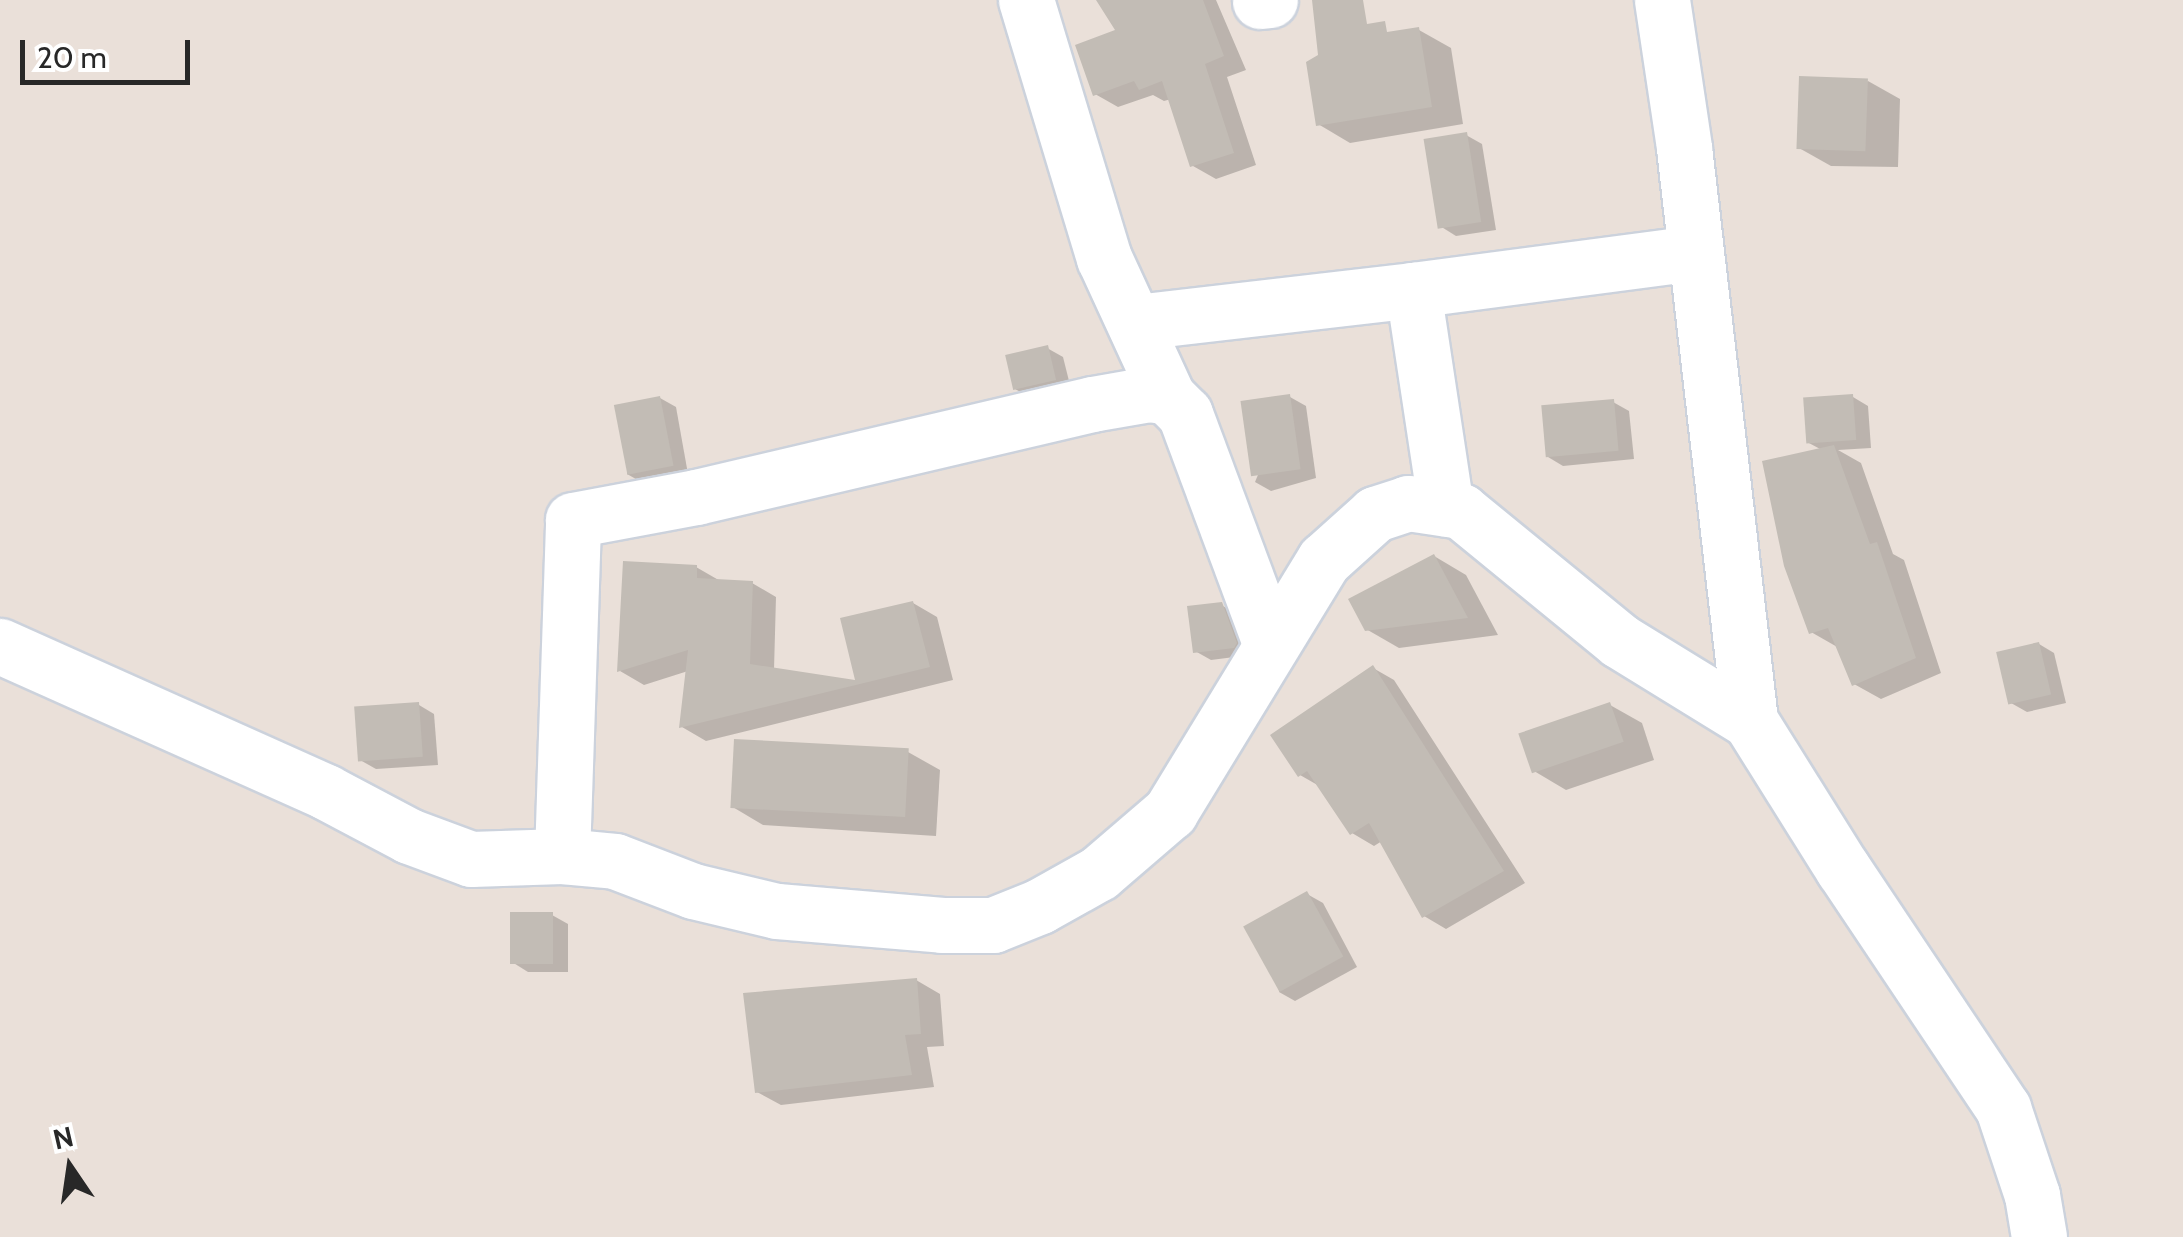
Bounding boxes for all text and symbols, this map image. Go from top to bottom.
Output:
scale bar [25,20,195,82]
text: 20 m [37,39,107,76]
north arrow [20,1117,120,1217]
text: N [50,1119,77,1157]

